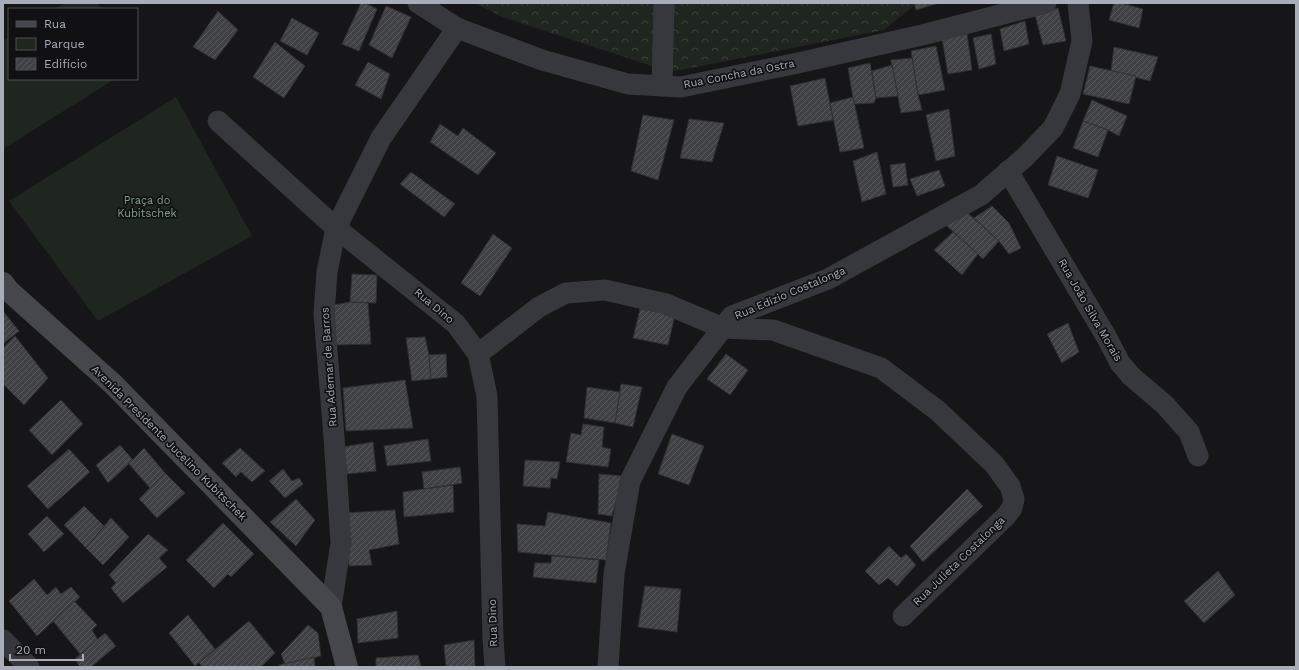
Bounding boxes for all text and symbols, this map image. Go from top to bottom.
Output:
legend [8,8,138,80]
text: Rua [44,17,66,31]
text: Parque [44,37,85,51]
text: Edifício [44,57,87,71]
street label: Rua Concha da Ostra [682,57,796,91]
park label: Praça do Kubitschek [117,194,177,220]
street label: Rua João Silva Morais [1055,256,1125,364]
street label: Rua Edizio Costalonga [733,264,847,322]
street label: Rua Dino [411,286,457,326]
street label: Rua Ademar de Barros [318,307,340,427]
street label: Avenida Presidente Jucelino Kubitschek [89,363,249,523]
street label: Rua Julieta Costalonga [910,514,1008,608]
street label: Rua Dino [486,599,500,647]
scale bar [10,636,83,662]
text: 20 m [16,643,46,657]

